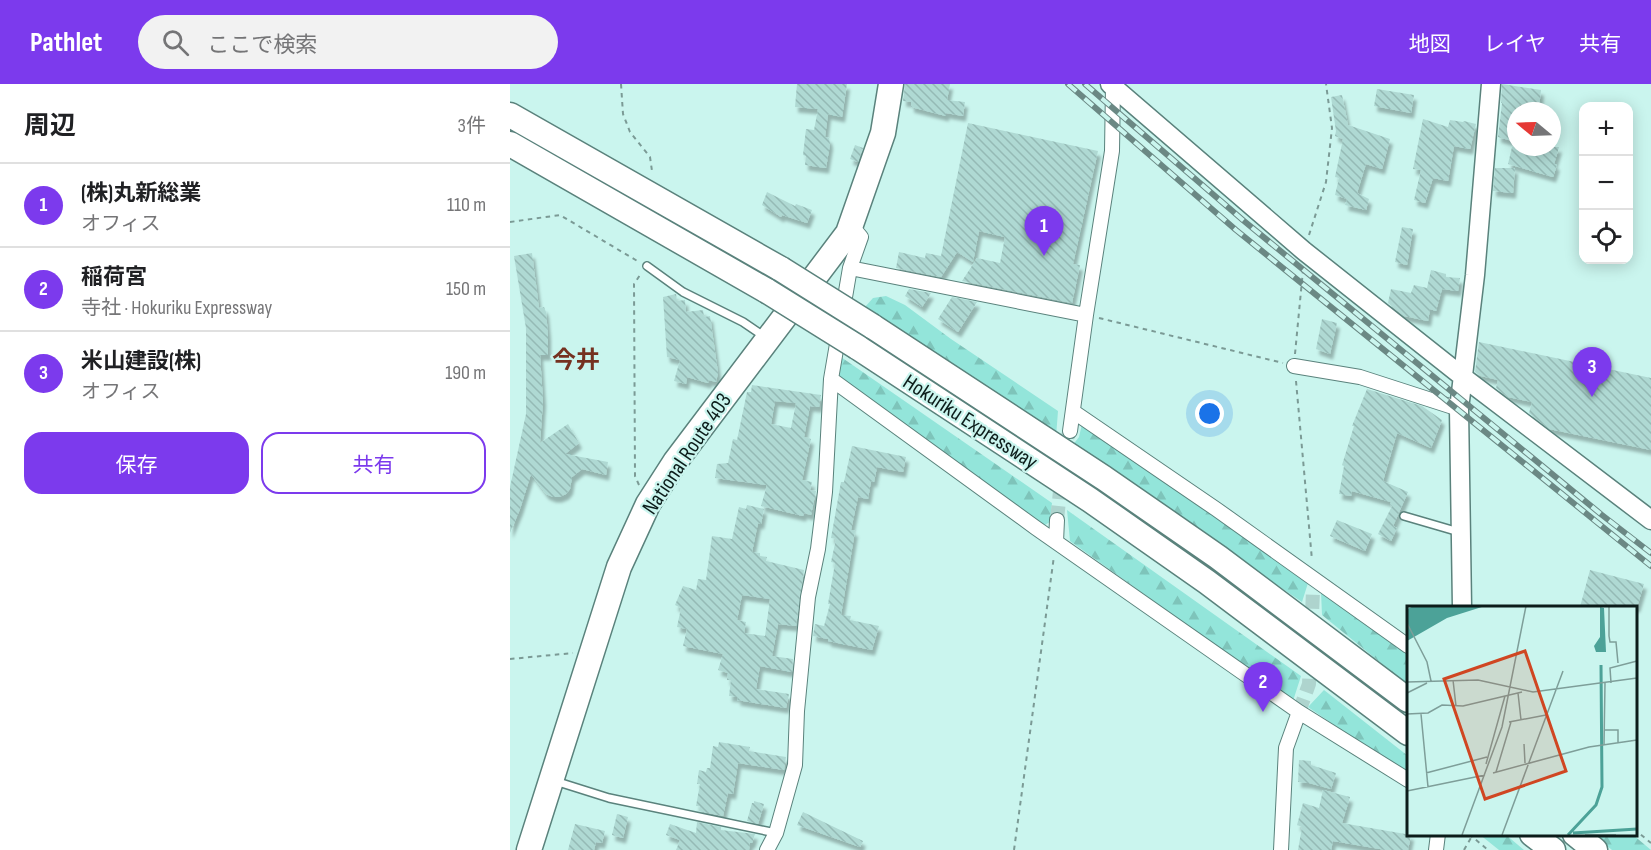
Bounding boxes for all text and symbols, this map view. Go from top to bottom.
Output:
search box [138,15,558,69]
text: Pathlet [30,26,102,59]
icon: search [159,26,192,59]
text: ここで検索 [207,32,317,59]
text: 地図 [1409,32,1451,57]
text: レイヤ [1484,32,1546,57]
text: 共有 [1579,32,1621,57]
north arrow [1507,102,1561,156]
map controls [1579,102,1633,264]
button: + [1579,102,1633,156]
text: 周辺 [24,111,76,142]
text: 3件 [458,114,486,138]
button: − [1579,156,1633,210]
text: (株)丸新総業 [81,180,201,207]
text: 1 [40,193,47,217]
text: 110 m [447,193,486,217]
pin: 1 [1024,206,1064,256]
button: locate [1579,210,1633,264]
text: オフィス [81,212,161,236]
text: 稲荷宮 [81,264,147,291]
text: 2 [39,277,48,301]
text: 150 m [446,277,486,301]
text: 寺社 · Hokuriku Expressway [81,296,272,320]
district label: 今井 [552,346,600,375]
text: 米山建設(株) [81,348,201,375]
pin: 3 [1572,348,1612,397]
text: 3 [39,361,48,385]
text: 190 m [445,361,486,385]
street label: Hokuriku Expressway [898,369,1043,476]
text: オフィス [81,380,161,404]
street label: National Route 403 [637,388,738,520]
your location [1195,399,1224,428]
button: 保存 [24,432,249,494]
button: 共有 [261,432,486,494]
inset map [1407,606,1636,835]
pin: 2 [1244,662,1282,712]

